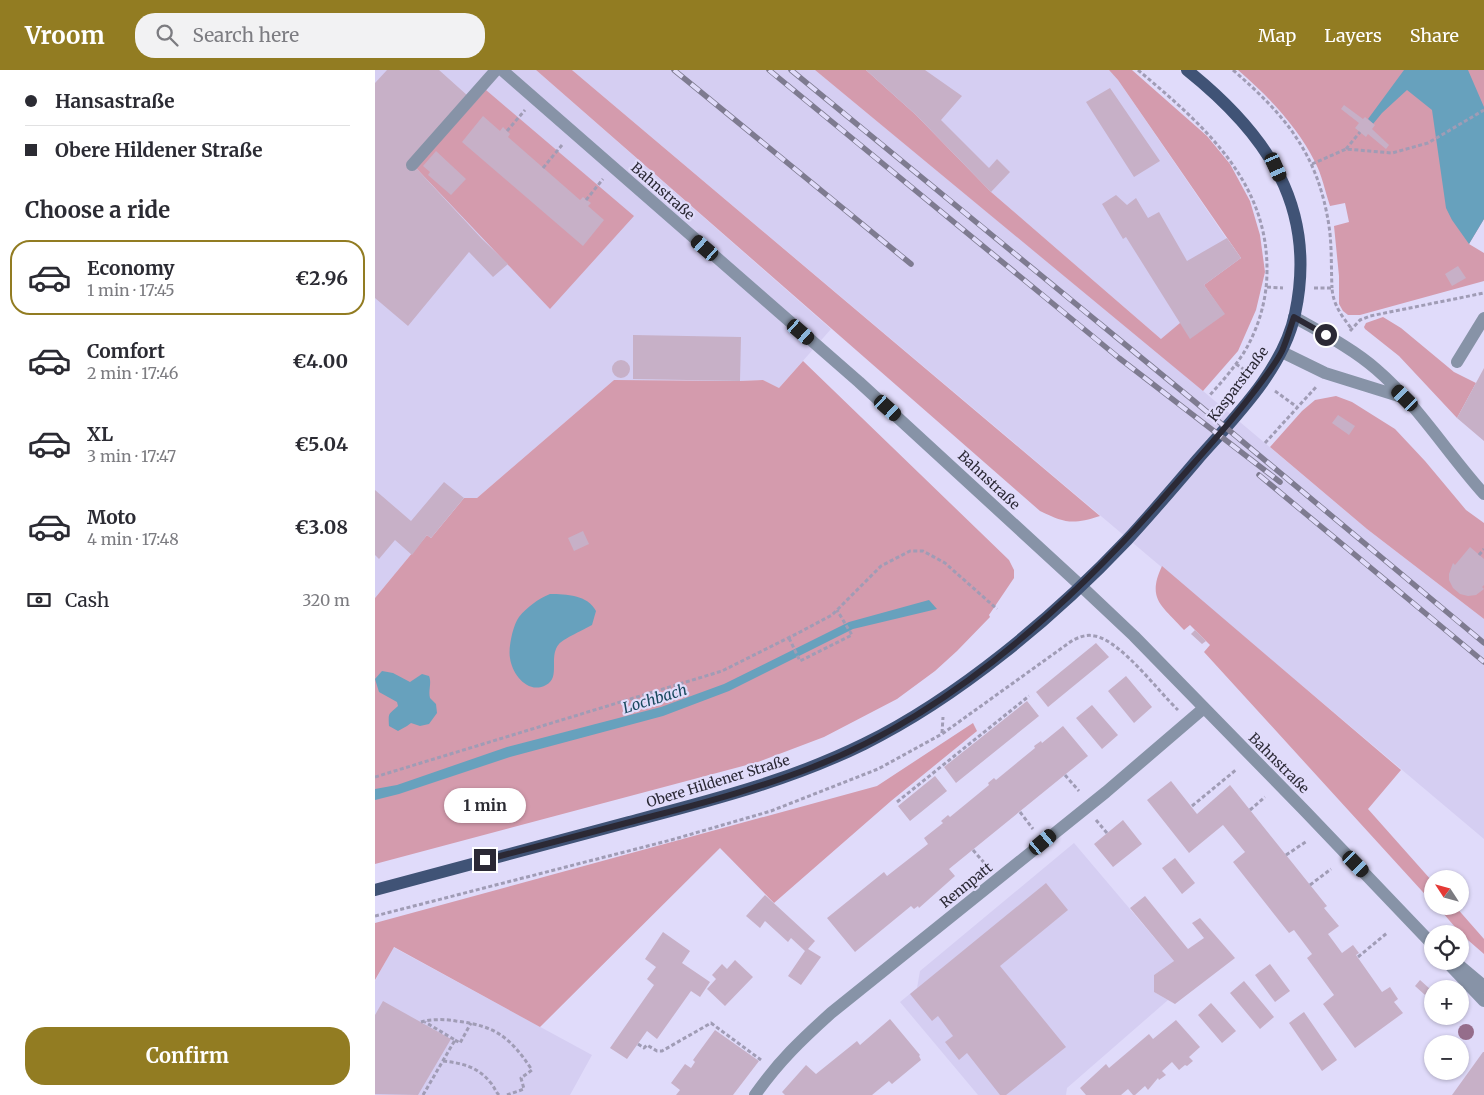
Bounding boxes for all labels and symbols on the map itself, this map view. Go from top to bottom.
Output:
car [1263,150,1288,184]
street label: Bahnstraße [627,158,699,224]
car [688,232,721,264]
car [784,316,817,348]
route start [1315,324,1337,346]
street label: Kasparstraße [1204,343,1272,425]
car [1389,382,1420,414]
car [871,392,904,424]
street label: Bahnstraße [954,447,1024,513]
water label: Lochbach [620,680,689,717]
street label: Bahnstraße [1245,729,1313,797]
street label: Obere Hildener Straße [644,751,792,811]
callout: 1 min [444,788,526,822]
car [1026,827,1059,857]
car [1340,848,1371,880]
route end [474,849,496,871]
street label: Rennpatt [936,858,996,912]
north arrow [1424,870,1469,915]

